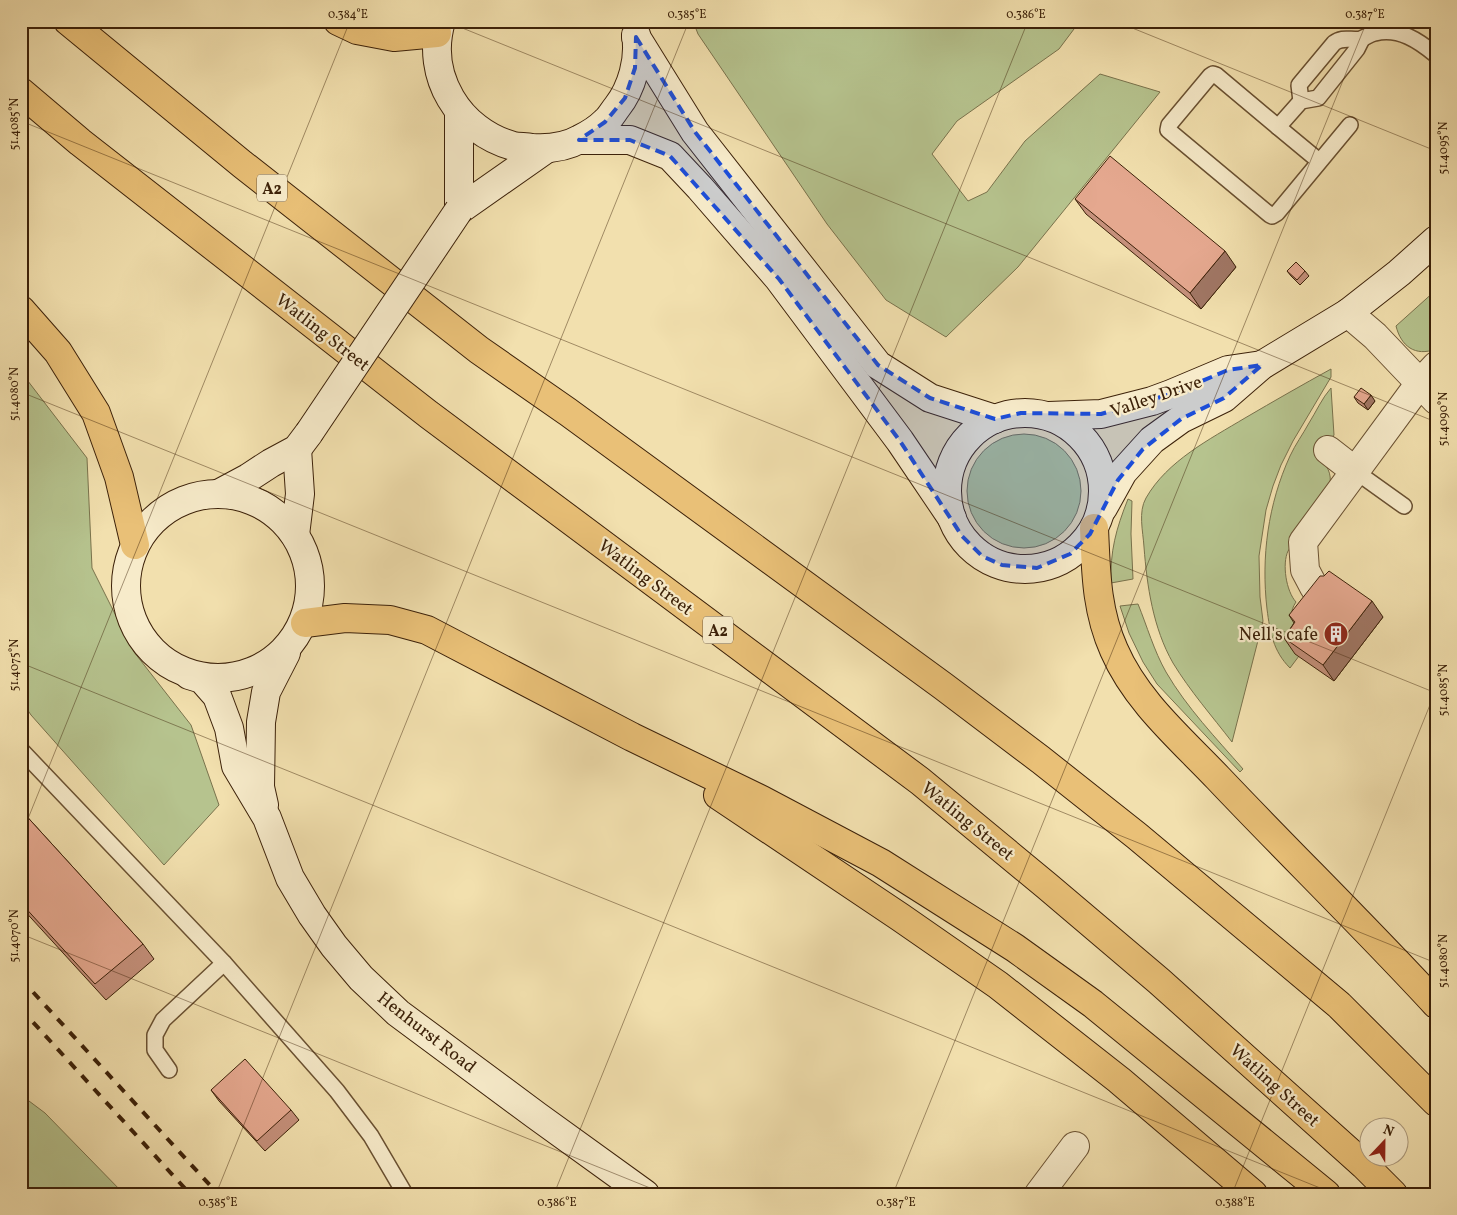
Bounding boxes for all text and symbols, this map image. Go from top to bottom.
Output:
text: 0.384°E [328,7,368,23]
text: 0.385°E [667,7,707,23]
text: 0.386°E [1006,7,1046,23]
text: 0.387°E [1345,7,1385,23]
text: 51.4085°N [7,98,23,150]
text: 51.4095°N [1436,122,1452,174]
road number: A2 [257,174,287,202]
street label: Watling Street [270,288,374,378]
text: 51.4080°N [7,367,23,421]
street label: Valley Drive [1107,370,1206,425]
text: 51.4090°N [1436,392,1452,446]
street label: Watling Street [592,534,698,622]
road number: A2 [703,616,733,644]
building icon: Nell's cafe [1323,621,1349,647]
place label: Nell's cafe [1239,623,1318,648]
text: 51.4075°N [7,639,23,691]
text: 51.4085°N [1436,664,1452,716]
street label: Watling Street [915,777,1019,868]
text: 51.4070°N [7,909,23,963]
text: 51.4080°N [1436,934,1452,988]
street label: Henhurst Road [371,987,481,1080]
street label: Watling Street [1224,1039,1324,1133]
north arrow [1360,1118,1410,1168]
text: N [1380,1121,1397,1142]
text: 0.385°E [198,1195,238,1211]
text: 0.386°E [537,1195,577,1211]
text: 0.387°E [876,1195,916,1211]
text: 0.388°E [1215,1195,1255,1211]

